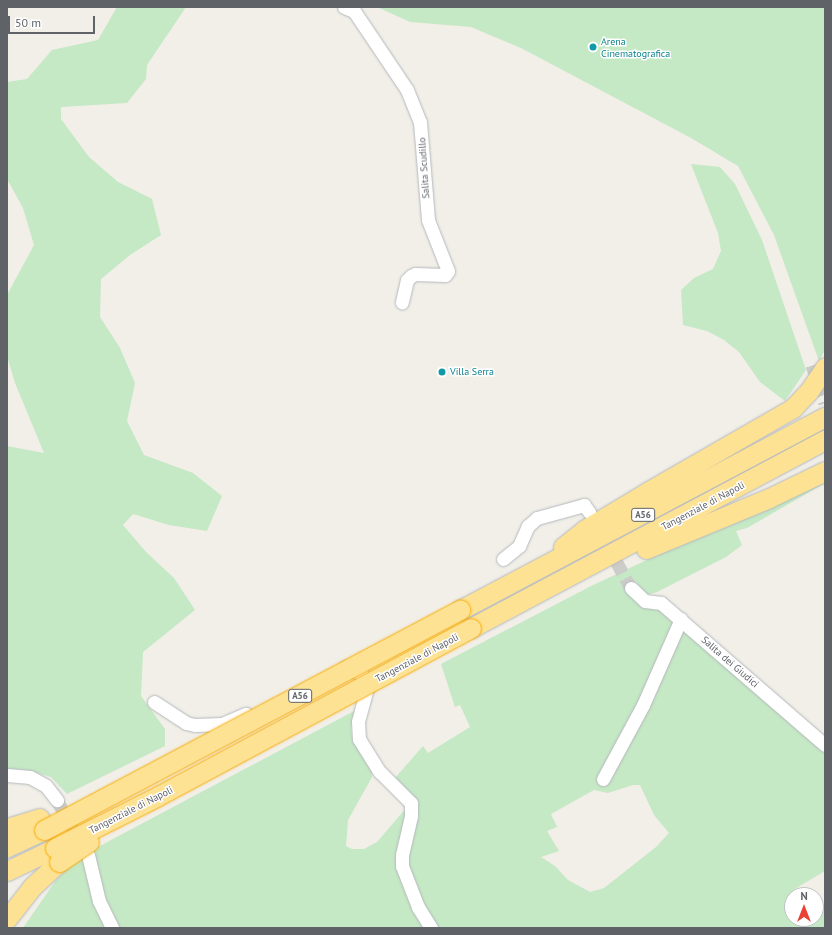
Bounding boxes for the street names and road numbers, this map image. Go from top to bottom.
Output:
street label: Salita Scudillo [416,137,432,199]
street label: Tangenziale di Napoli [659,479,747,533]
road number: A56 [631,508,655,522]
street label: Tangenziale di Napoli [373,631,461,685]
street label: Salita dei Giudici [699,634,761,690]
road number: A56 [288,689,312,703]
street label: Tangenziale di Napoli [87,784,175,836]

